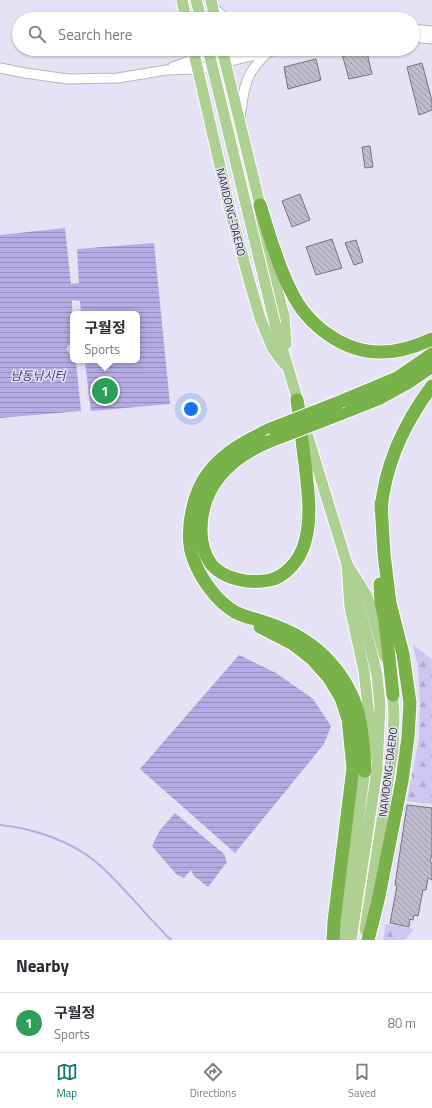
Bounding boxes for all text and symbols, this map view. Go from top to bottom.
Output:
search box [12,12,420,56]
icon: search [26,23,48,45]
text: Search here [58,23,132,46]
street label: NAMDONG-DAERO [212,166,250,258]
popup [70,311,140,363]
text: 구월정 [84,316,126,339]
text: Sports [84,339,120,359]
water label: 남동낚시터 [10,366,68,385]
pin: 1 [92,376,118,406]
your location [181,399,201,419]
street label: NAMDONG-DAERO [375,726,401,818]
text: Nearby [16,953,69,979]
text: 구월정 [54,1001,95,1024]
text: 1 [25,1013,33,1033]
text: 80 m [388,1013,416,1033]
text: Sports [54,1024,90,1044]
tab: Map [56,1061,78,1101]
tab: Directions [190,1061,236,1101]
tab: Saved [348,1061,376,1101]

